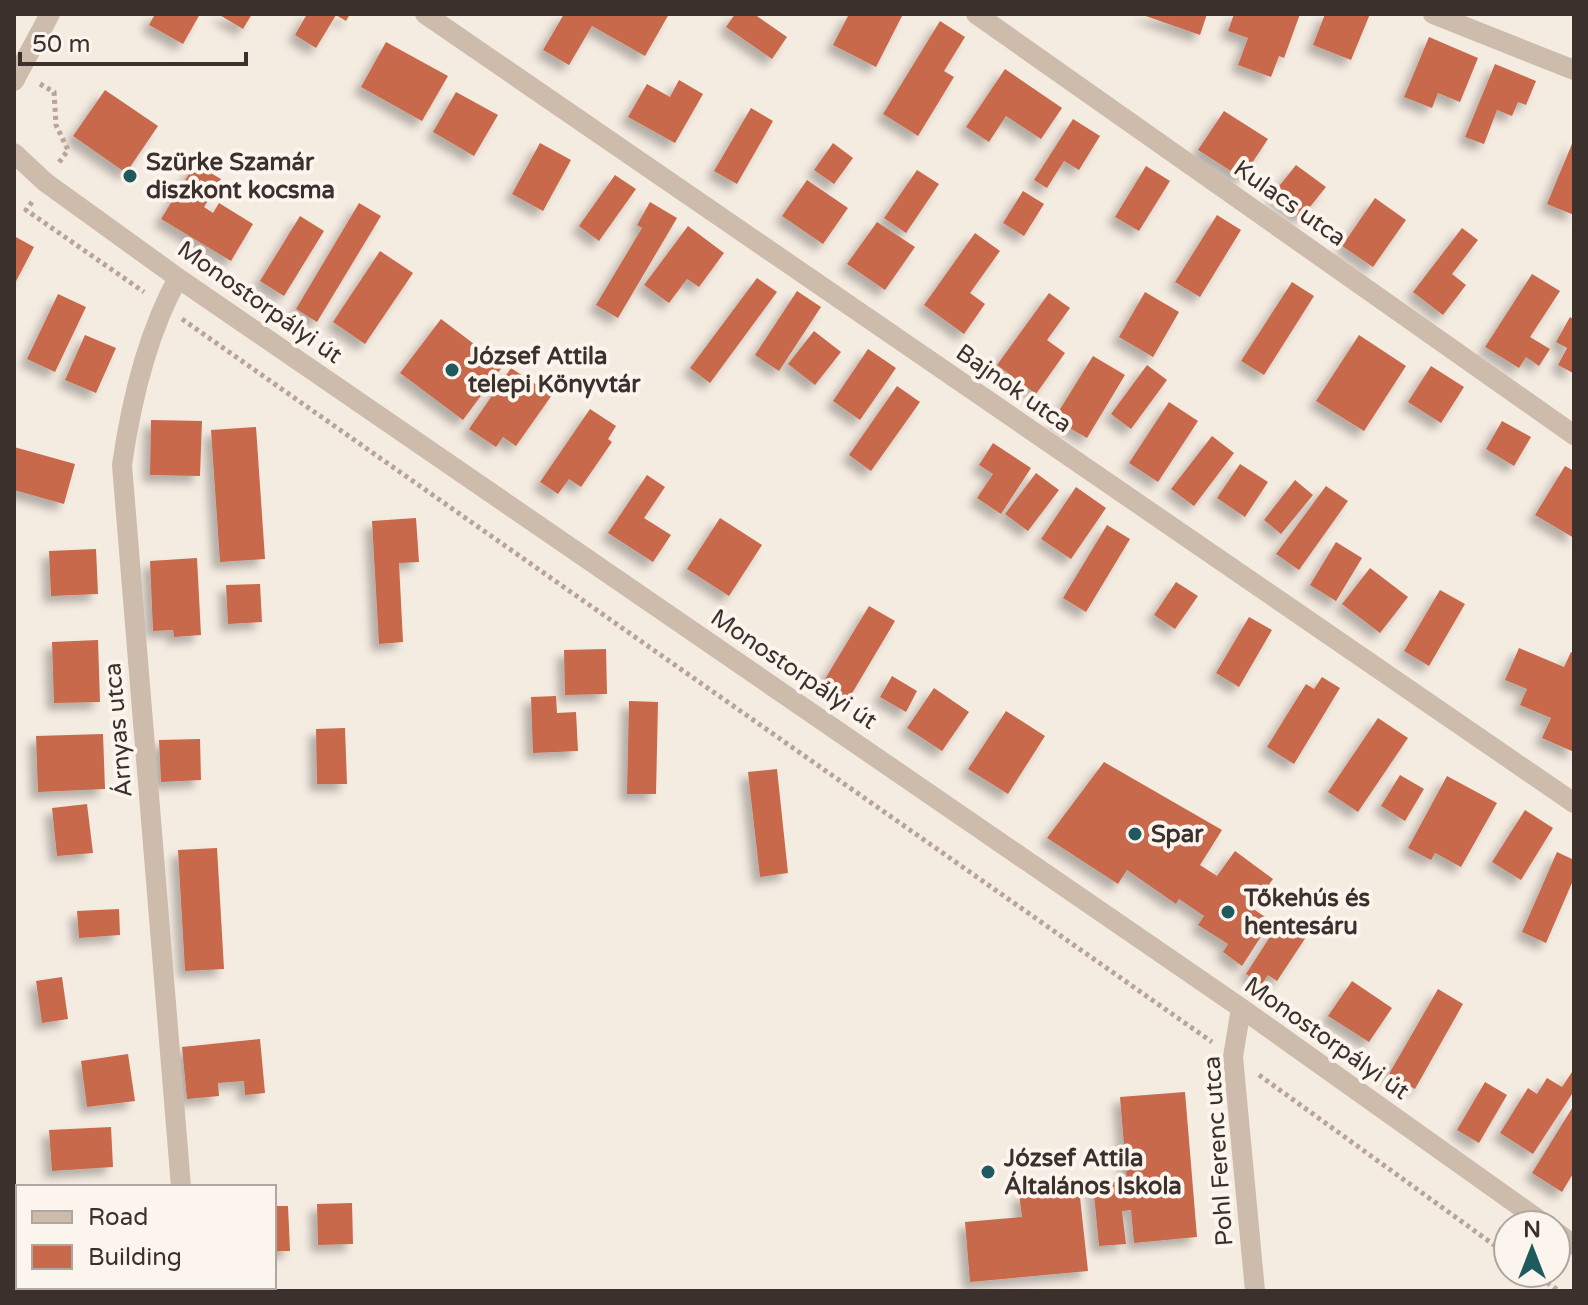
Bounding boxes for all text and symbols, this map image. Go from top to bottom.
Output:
scale bar [20,16,246,66]
text: 50 m [32,30,90,59]
place label: Szürke Szamár diszkont kocsma [146,148,335,205]
street label: Kulacs utca [1228,154,1352,253]
marker: Szürke Szamár diszkont kocsma [121,167,139,185]
street label: Monostorpályi út [172,235,348,370]
street label: Bajnok utca [950,338,1077,439]
place label: József Attila telepi Könyvtár [467,342,641,399]
marker: József Attila telepi Könyvtár [443,361,461,379]
street label: Monostorpályi út [705,603,882,736]
street label: Árnyas utca [97,661,139,799]
place label: Spar [1151,820,1204,849]
marker: Spar [1126,825,1144,843]
place label: Tőkehús és hentesáru [1243,884,1370,941]
marker: Tőkehús és hentesáru [1219,903,1237,921]
street label: Monostorpályi út [1239,971,1415,1106]
street label: Pohl Ferenc utca [1197,1055,1240,1247]
place label: József Attila Általános Iskola [1003,1144,1182,1201]
marker: József Attila Általános Iskola [979,1163,997,1181]
legend [16,1185,276,1289]
text: Road [88,1203,148,1232]
north arrow [1492,1209,1572,1289]
text: N [1523,1217,1541,1243]
text: Building [88,1243,182,1272]

